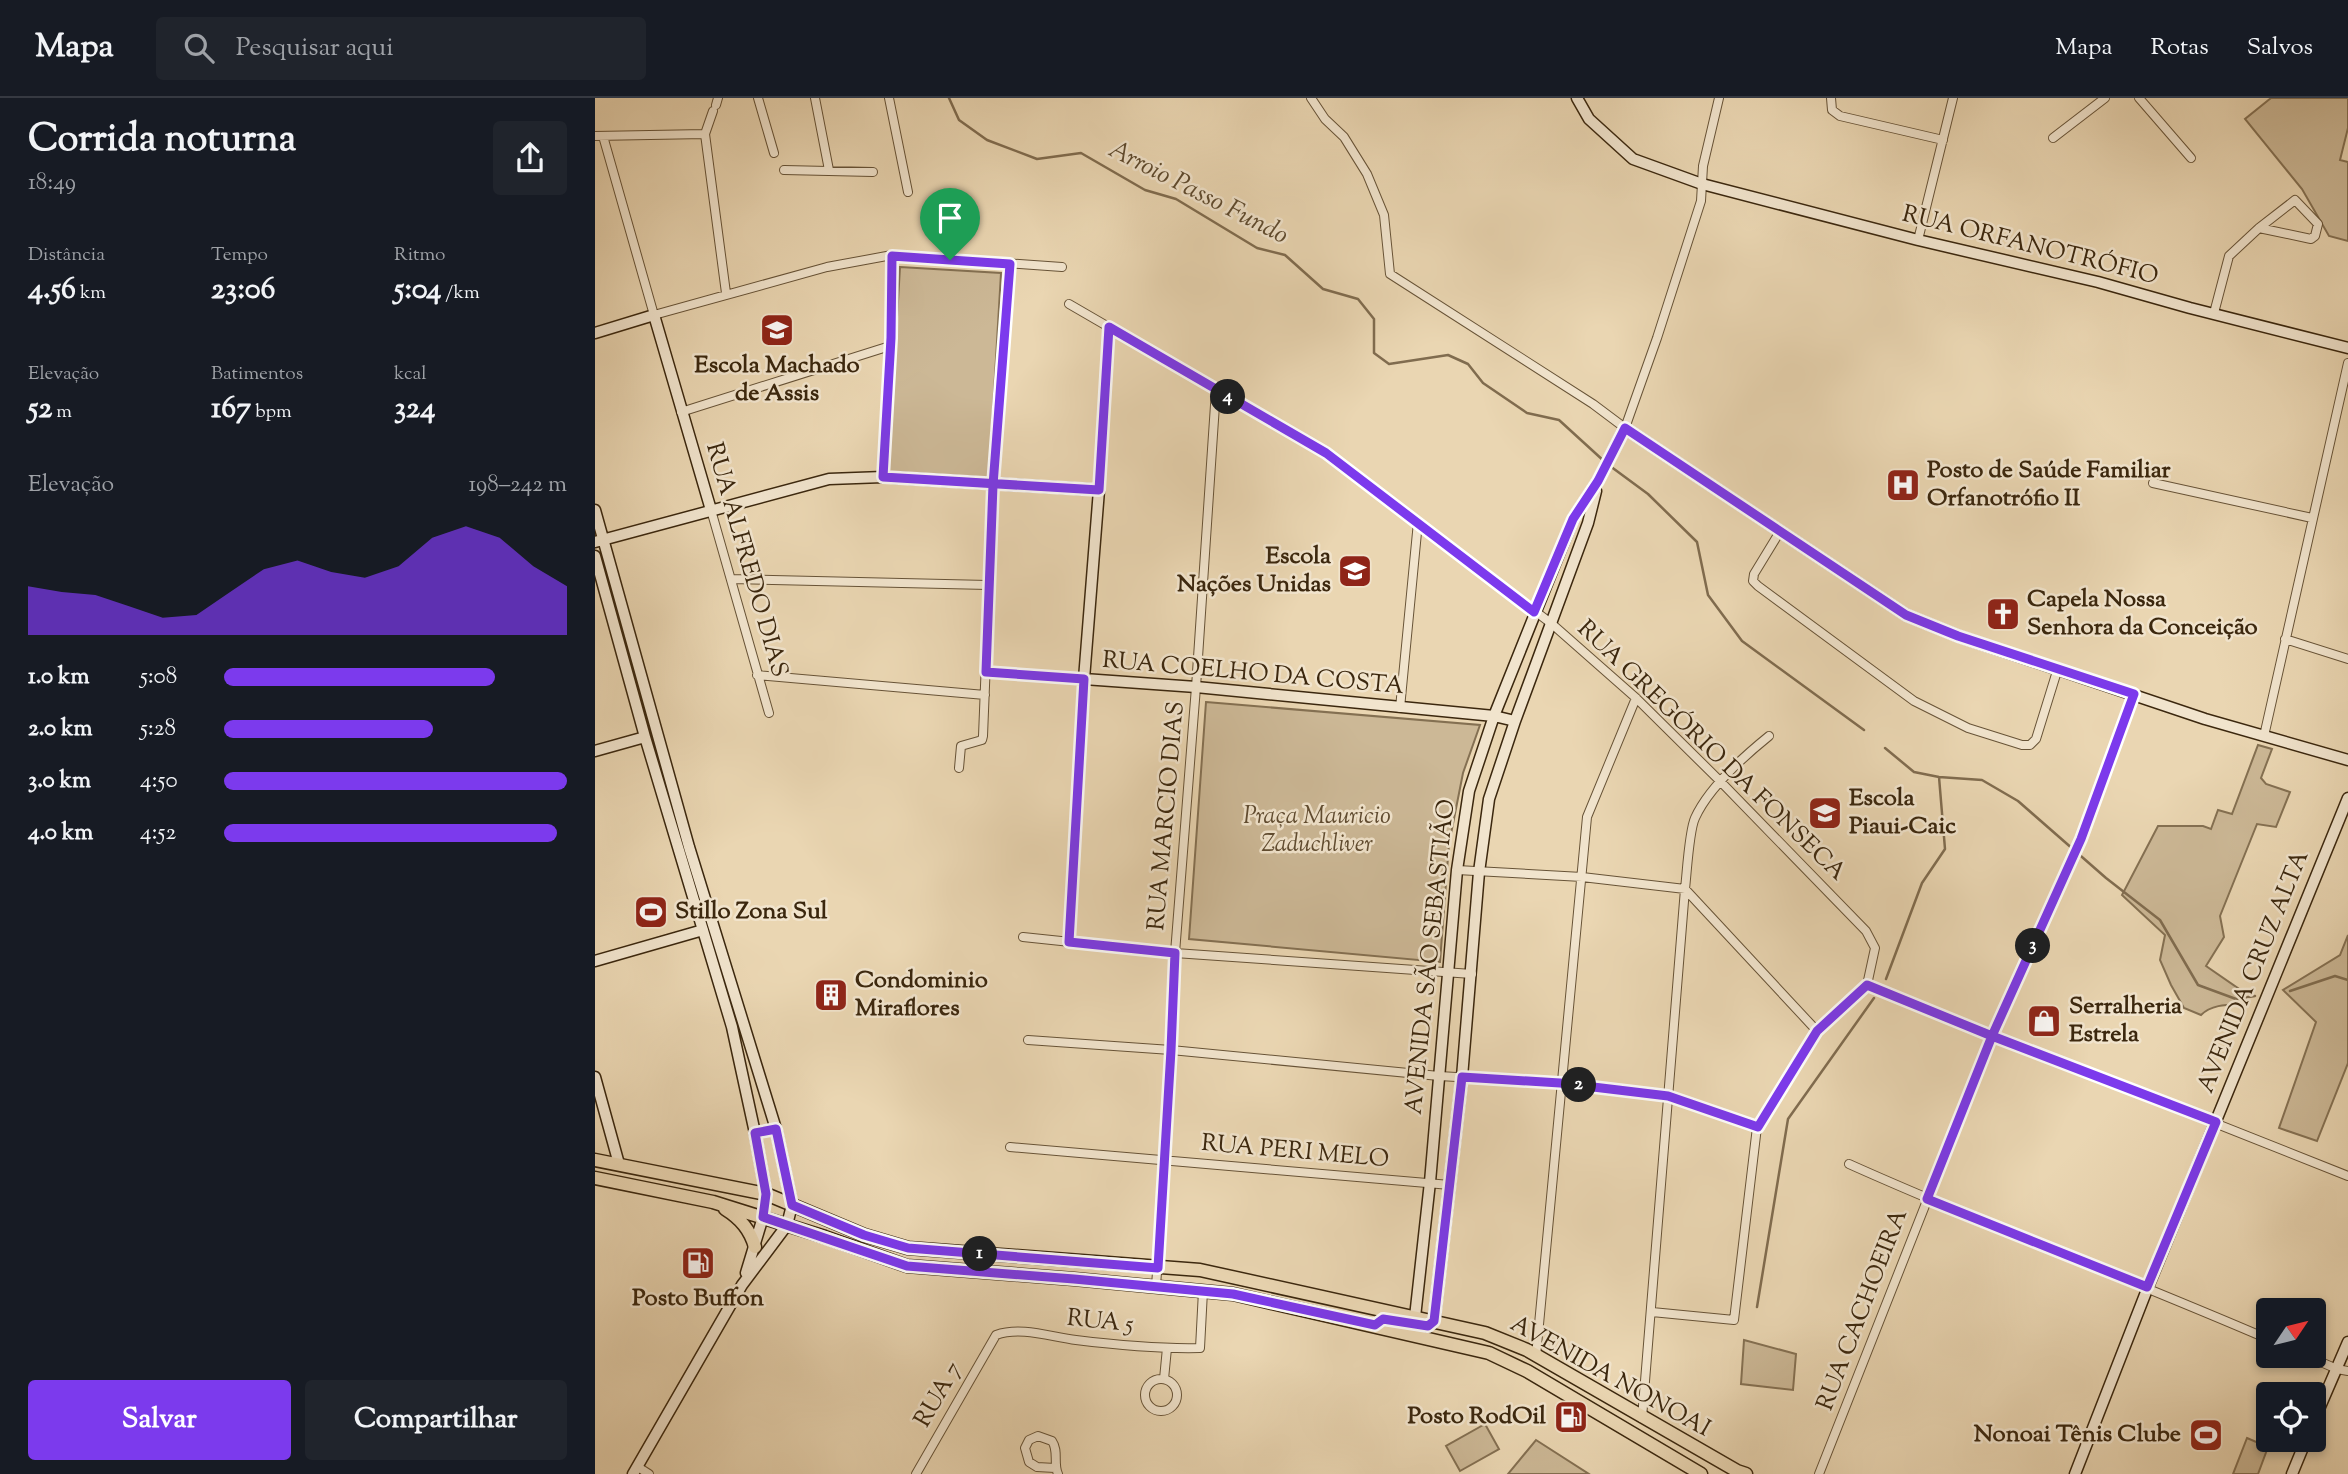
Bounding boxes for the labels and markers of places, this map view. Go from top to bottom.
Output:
pin [920,188,980,260]
school or university icon: Escola Machado de Assis [758,311,796,349]
place label: Escola Machado de Assis [694,349,860,411]
pin: 4 [1211,380,1245,414]
place label: Posto de Saúde Familiar Orfanotrófio II [1927,454,2172,516]
hospital icon: Posto de Saúde Familiar Orfanotrófio II [1884,466,1922,504]
place label: Escola Nações Unidas [1177,540,1332,602]
school or university icon: Escola Nações Unidas [1336,552,1374,590]
place label: Capela Nossa Senhora da Conceição [2027,583,2258,645]
church icon: Capela Nossa Senhora da Conceição [1984,595,2022,633]
place label: Escola Piaui-Caic [1849,782,1956,844]
school or university icon: Escola Piaui-Caic [1806,794,1844,832]
sports icon: Stillo Zona Sul [632,893,670,931]
place label: Stillo Zona Sul [675,895,828,929]
pin: 3 [2015,928,2051,964]
place label: Condominio Miraflores [855,964,988,1026]
building icon: Condominio Miraflores [812,976,850,1014]
place label: Serralheria Estrela [2069,990,2183,1052]
shop icon: Serralheria Estrela [2025,1002,2063,1040]
pin: 2 [1562,1068,1597,1102]
pin: 1 [963,1236,997,1272]
fuel station icon: Posto Buffon [679,1244,717,1282]
place label: Posto Buffon [632,1282,765,1316]
fuel station icon: Posto RodOil [1552,1398,1590,1436]
place label: Posto RodOil [1408,1400,1546,1434]
sports icon: Nonoai Tênis Clube [2187,1416,2225,1454]
place label: Nonoai Tênis Clube [1974,1418,2181,1452]

